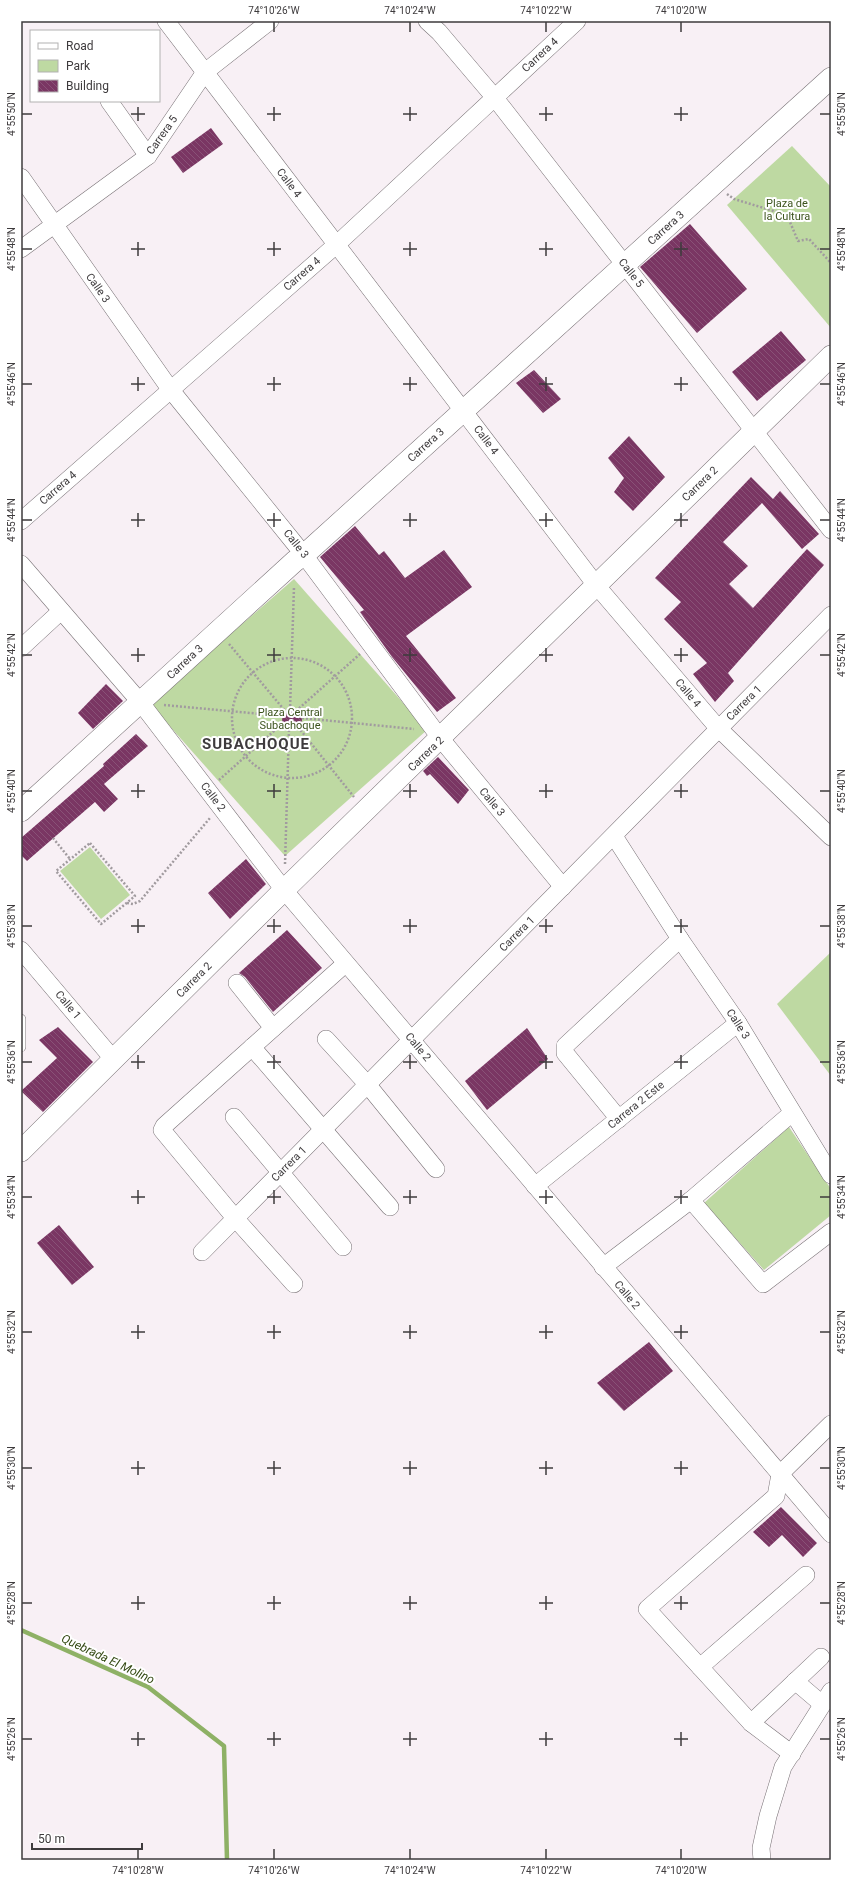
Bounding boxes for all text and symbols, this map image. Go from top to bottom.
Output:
text: 74°10'26"W [248,5,300,16]
text: 74°10'24"W [384,5,436,16]
text: 74°10'22"W [520,5,572,16]
text: 74°10'20"W [655,5,707,16]
legend [30,30,160,102]
street label: Carrera 4 [519,35,561,75]
text: Road [66,39,94,53]
text: Park [66,59,91,73]
text: Building [66,79,109,93]
text: 4°55'50"N [6,92,17,136]
text: 4°55'50"N [836,92,847,136]
street label: Carrera 5 [144,113,180,157]
street label: Calle 4 [274,166,304,200]
park label: Plaza de la Cultura [764,197,810,223]
street label: Carrera 3 [645,208,687,248]
text: 4°55'48"N [6,227,17,271]
text: 4°55'48"N [836,227,847,271]
street label: Carrera 4 [281,254,323,294]
street label: Calle 5 [616,256,646,290]
street label: Calle 3 [83,271,113,305]
text: 4°55'46"N [6,362,17,406]
text: 4°55'46"N [836,362,847,406]
street label: Calle 4 [471,423,501,457]
street label: Carrera 3 [405,425,447,465]
street label: Carrera 2 [679,464,721,504]
street label: Carrera 4 [37,468,79,508]
text: 4°55'44"N [6,498,17,542]
text: 4°55'44"N [836,498,847,542]
street label: Calle 3 [281,527,311,561]
text: 4°55'42"N [6,633,17,677]
text: 4°55'42"N [836,633,847,677]
street label: Carrera 3 [164,642,206,682]
street label: Calle 4 [672,676,704,710]
street label: Carrera 1 [724,683,764,723]
park label: Plaza Central Subachoque [258,706,322,732]
street label: Carrera 2 [405,734,447,774]
district label: SUBACHOQUE [202,735,310,753]
text: 4°55'40"N [6,769,17,813]
text: 4°55'40"N [836,769,847,813]
street label: Calle 2 [198,780,228,814]
street label: Calle 3 [476,785,508,819]
text: 4°55'38"N [6,904,17,948]
text: 4°55'38"N [836,904,847,948]
street label: Carrera 1 [497,914,537,954]
street label: Carrera 2 [174,960,214,1000]
street label: Calle 1 [52,988,84,1022]
street label: Calle 3 [723,1007,753,1041]
street label: Calle 2 [402,1030,434,1064]
text: 4°55'36"N [6,1040,17,1084]
text: 4°55'36"N [836,1040,847,1084]
street label: Carrera 2 Este [605,1078,667,1132]
street label: Carrera 1 [269,1144,309,1184]
text: 4°55'34"N [6,1175,17,1219]
text: 4°55'34"N [836,1175,847,1219]
street label: Calle 2 [611,1278,643,1312]
text: 4°55'32"N [6,1310,17,1354]
text: 4°55'32"N [836,1310,847,1354]
text: 4°55'30"N [6,1446,17,1490]
text: 4°55'30"N [836,1446,847,1490]
text: 4°55'28"N [6,1581,17,1625]
text: 4°55'28"N [836,1581,847,1625]
water label: Quebrada El Molino [59,1631,157,1687]
text: 4°55'26"N [6,1717,17,1761]
text: 4°55'26"N [836,1717,847,1761]
scale bar [32,1825,142,1851]
text: 50 m [38,1832,65,1846]
text: 74°10'28"W [112,1865,164,1876]
text: 74°10'26"W [248,1865,300,1876]
text: 74°10'24"W [384,1865,436,1876]
text: 74°10'22"W [520,1865,572,1876]
text: 74°10'20"W [655,1865,707,1876]

